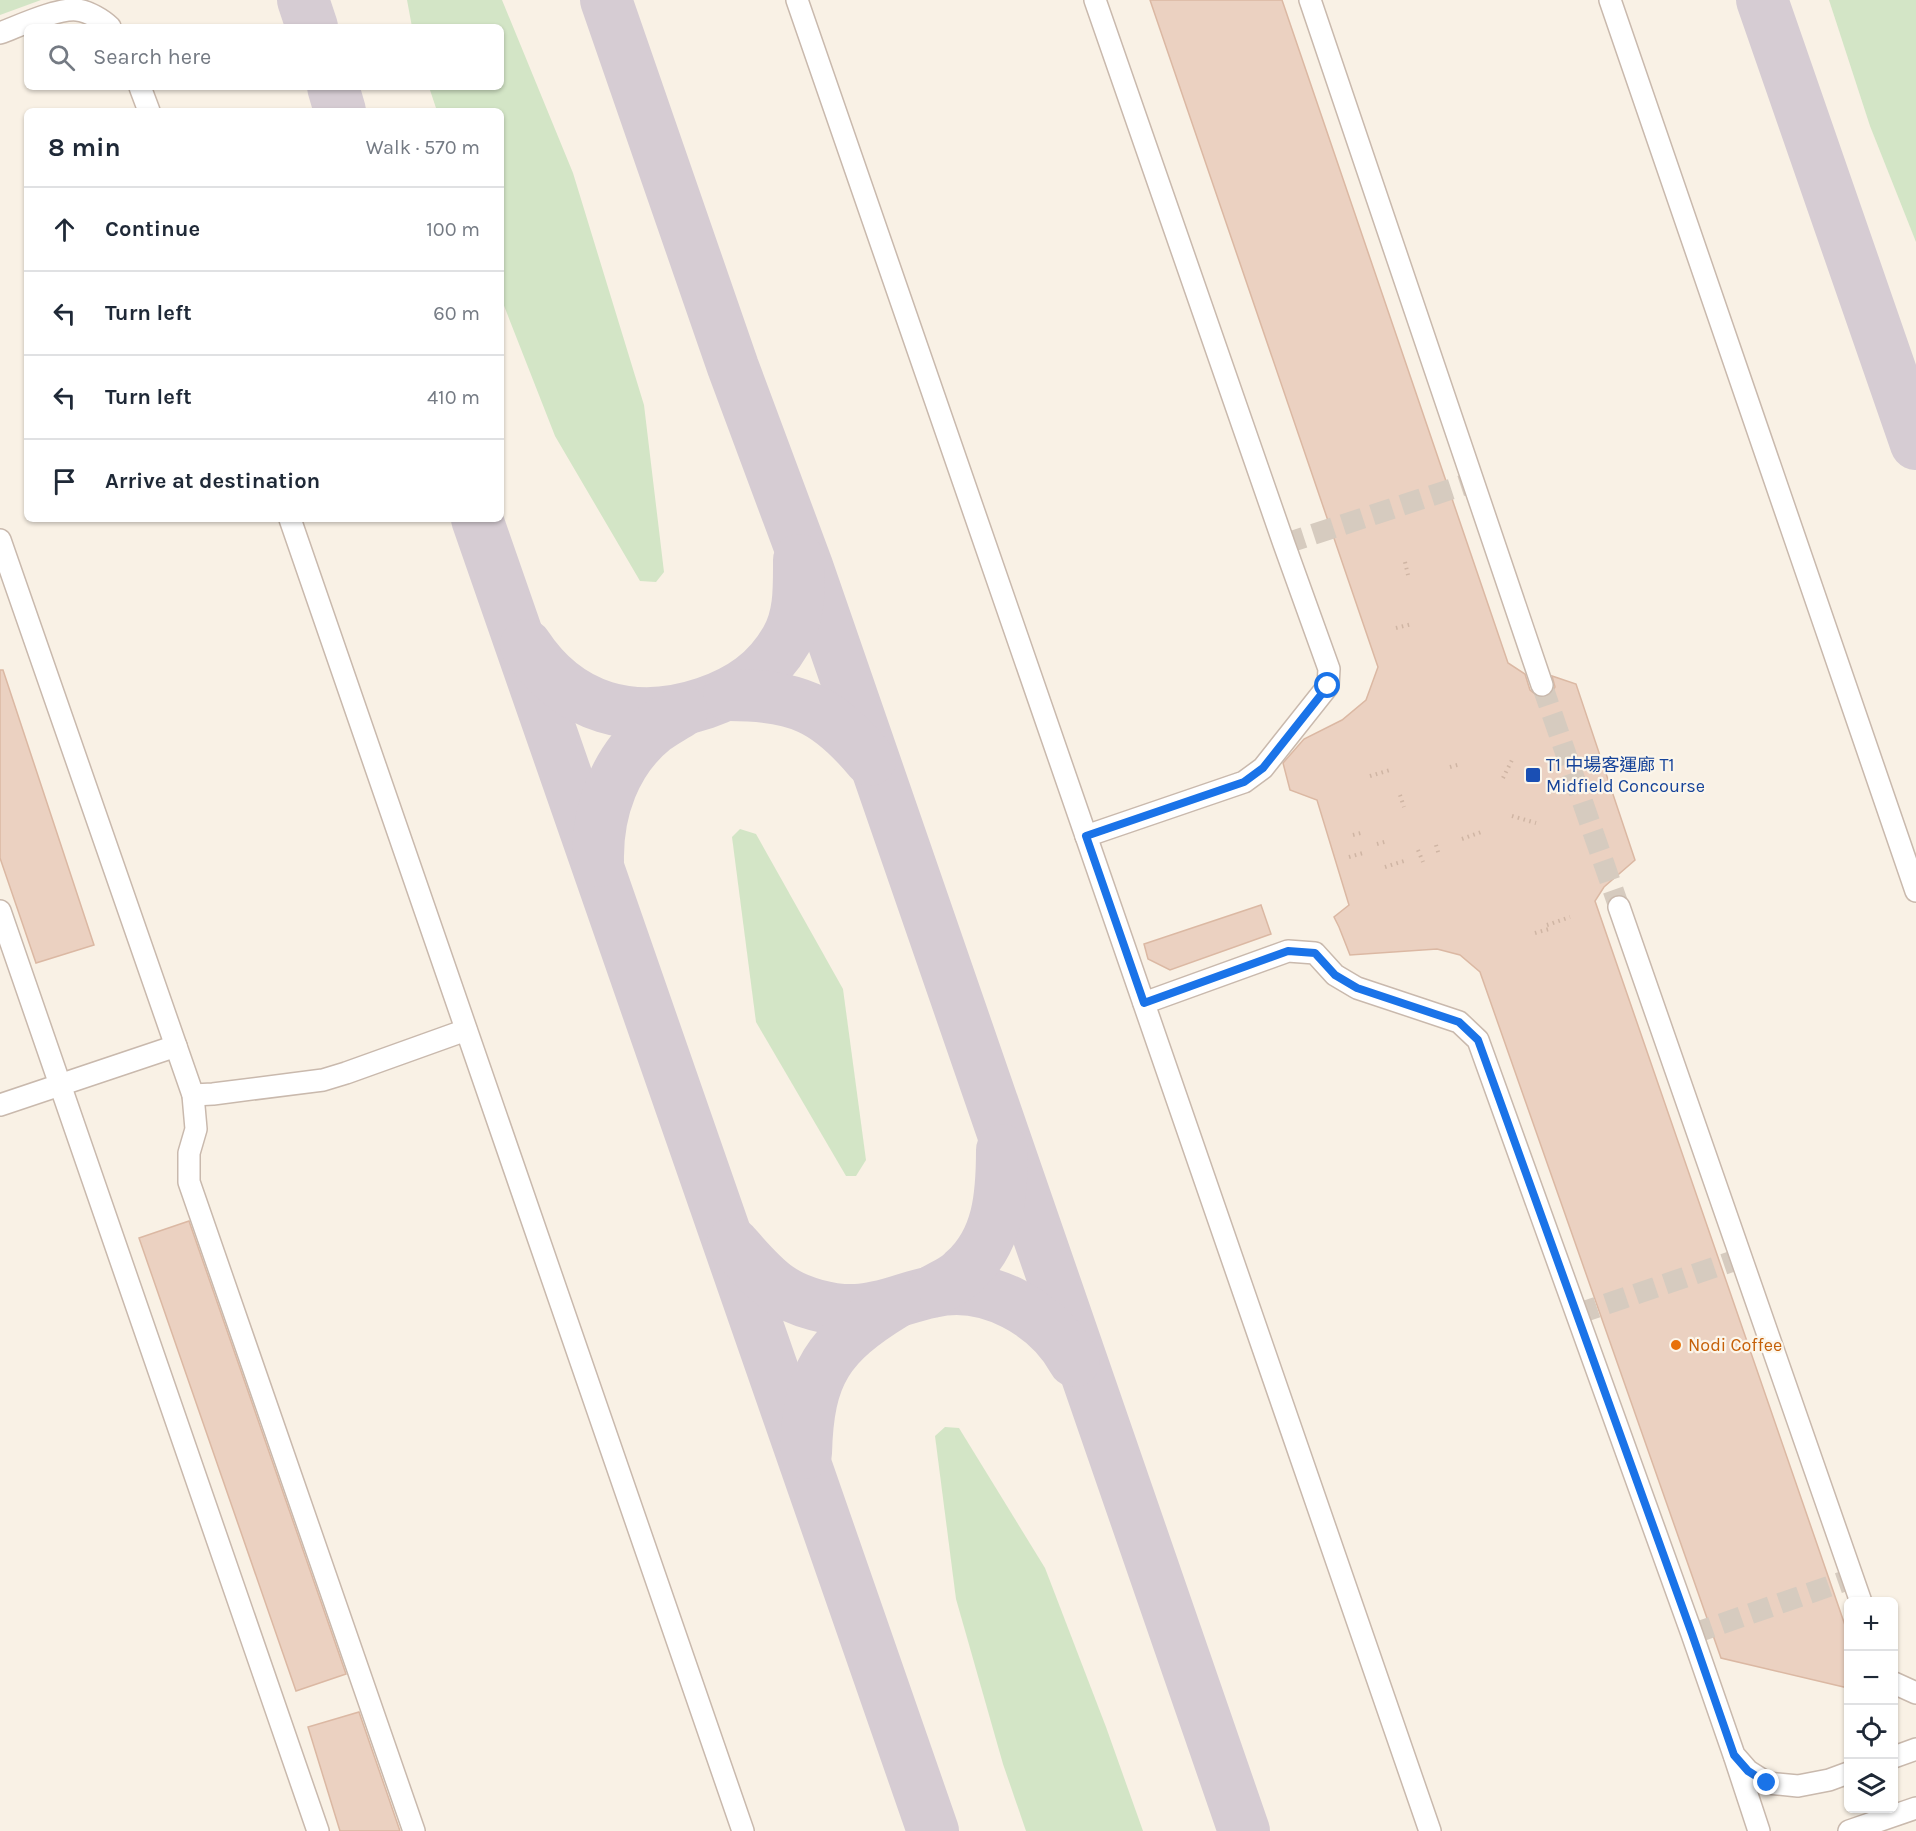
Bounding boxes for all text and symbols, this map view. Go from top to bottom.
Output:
search box [24,24,504,90]
icon: search [45,41,78,74]
text: Search here [93,44,211,70]
text: 8 min [48,132,121,163]
text: Walk · 570 m [366,136,480,159]
icon: ahead [48,213,81,246]
text: Continue [105,216,200,242]
text: 100 m [426,218,480,241]
icon: left [48,297,81,330]
text: Turn left [105,300,192,326]
text: 60 m [433,302,480,325]
icon: left [48,381,81,414]
text: Turn left [105,384,192,410]
text: 410 m [427,386,480,409]
icon: arrive [48,465,81,498]
text: Arrive at destination [105,468,320,494]
route start [1314,672,1340,698]
place label: T1 中場客運廊 T1 Midfield Concourse [1546,754,1705,797]
marker: T1 中場客運廊 T1 Midfield Concourse [1524,766,1542,784]
place label: Nodi Coffee [1688,1334,1782,1356]
marker: Nodi Coffee [1669,1338,1683,1352]
map controls [1844,1597,1898,1813]
button: + [1844,1597,1898,1651]
button: − [1844,1651,1898,1705]
button: locate [1844,1705,1898,1759]
button: layers [1844,1759,1898,1813]
route end [1753,1769,1779,1795]

